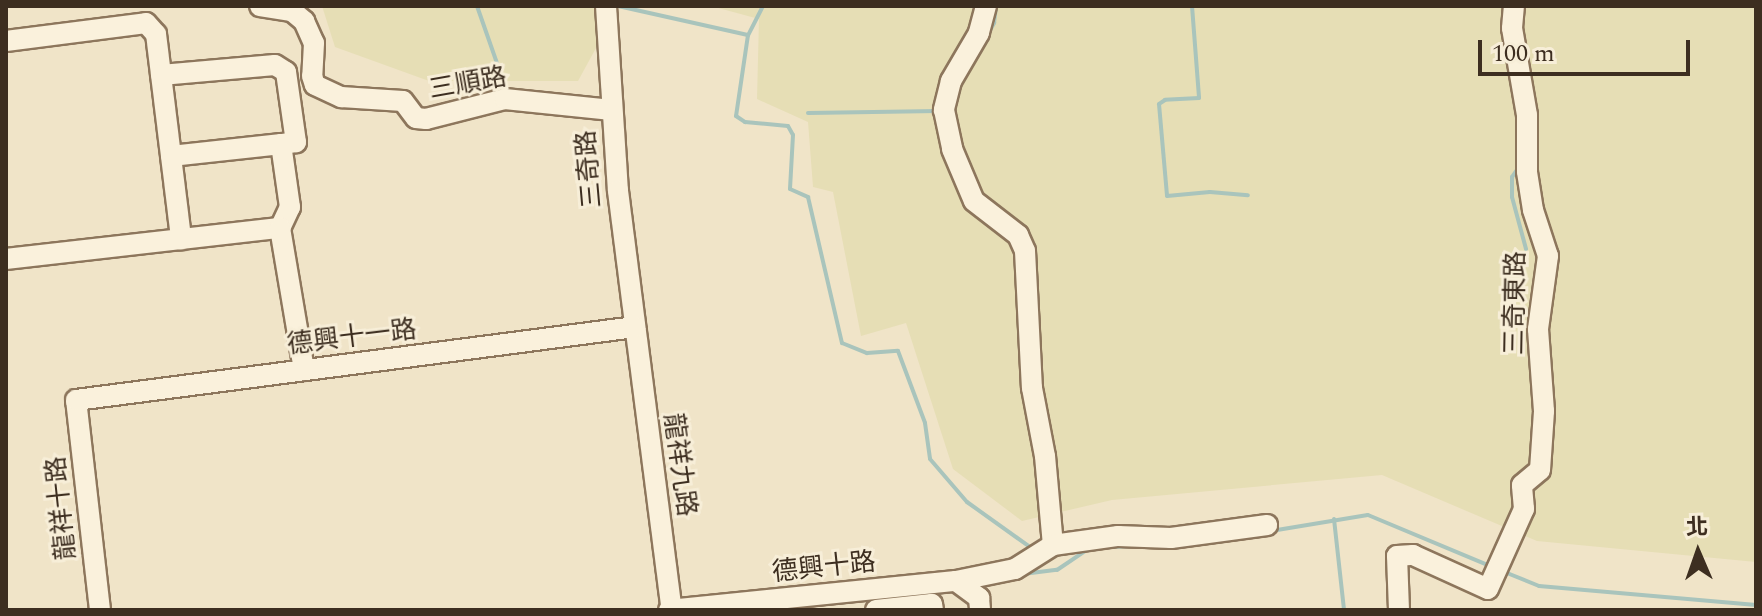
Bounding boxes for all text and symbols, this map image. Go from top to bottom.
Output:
scale bar [1482,24,1694,74]
text: 100 m [1492,36,1555,72]
street label: 三順路 [427,62,509,106]
street label: 三奇路 [571,129,609,209]
street label: 三奇東路 [1499,251,1533,355]
street label: 德興十一路 [286,315,418,361]
street label: 龍祥九路 [656,411,702,519]
street label: 龍祥十路 [41,455,83,561]
text: 北 [1686,511,1709,544]
north arrow [1658,512,1738,592]
street label: 德興十路 [771,547,877,589]

